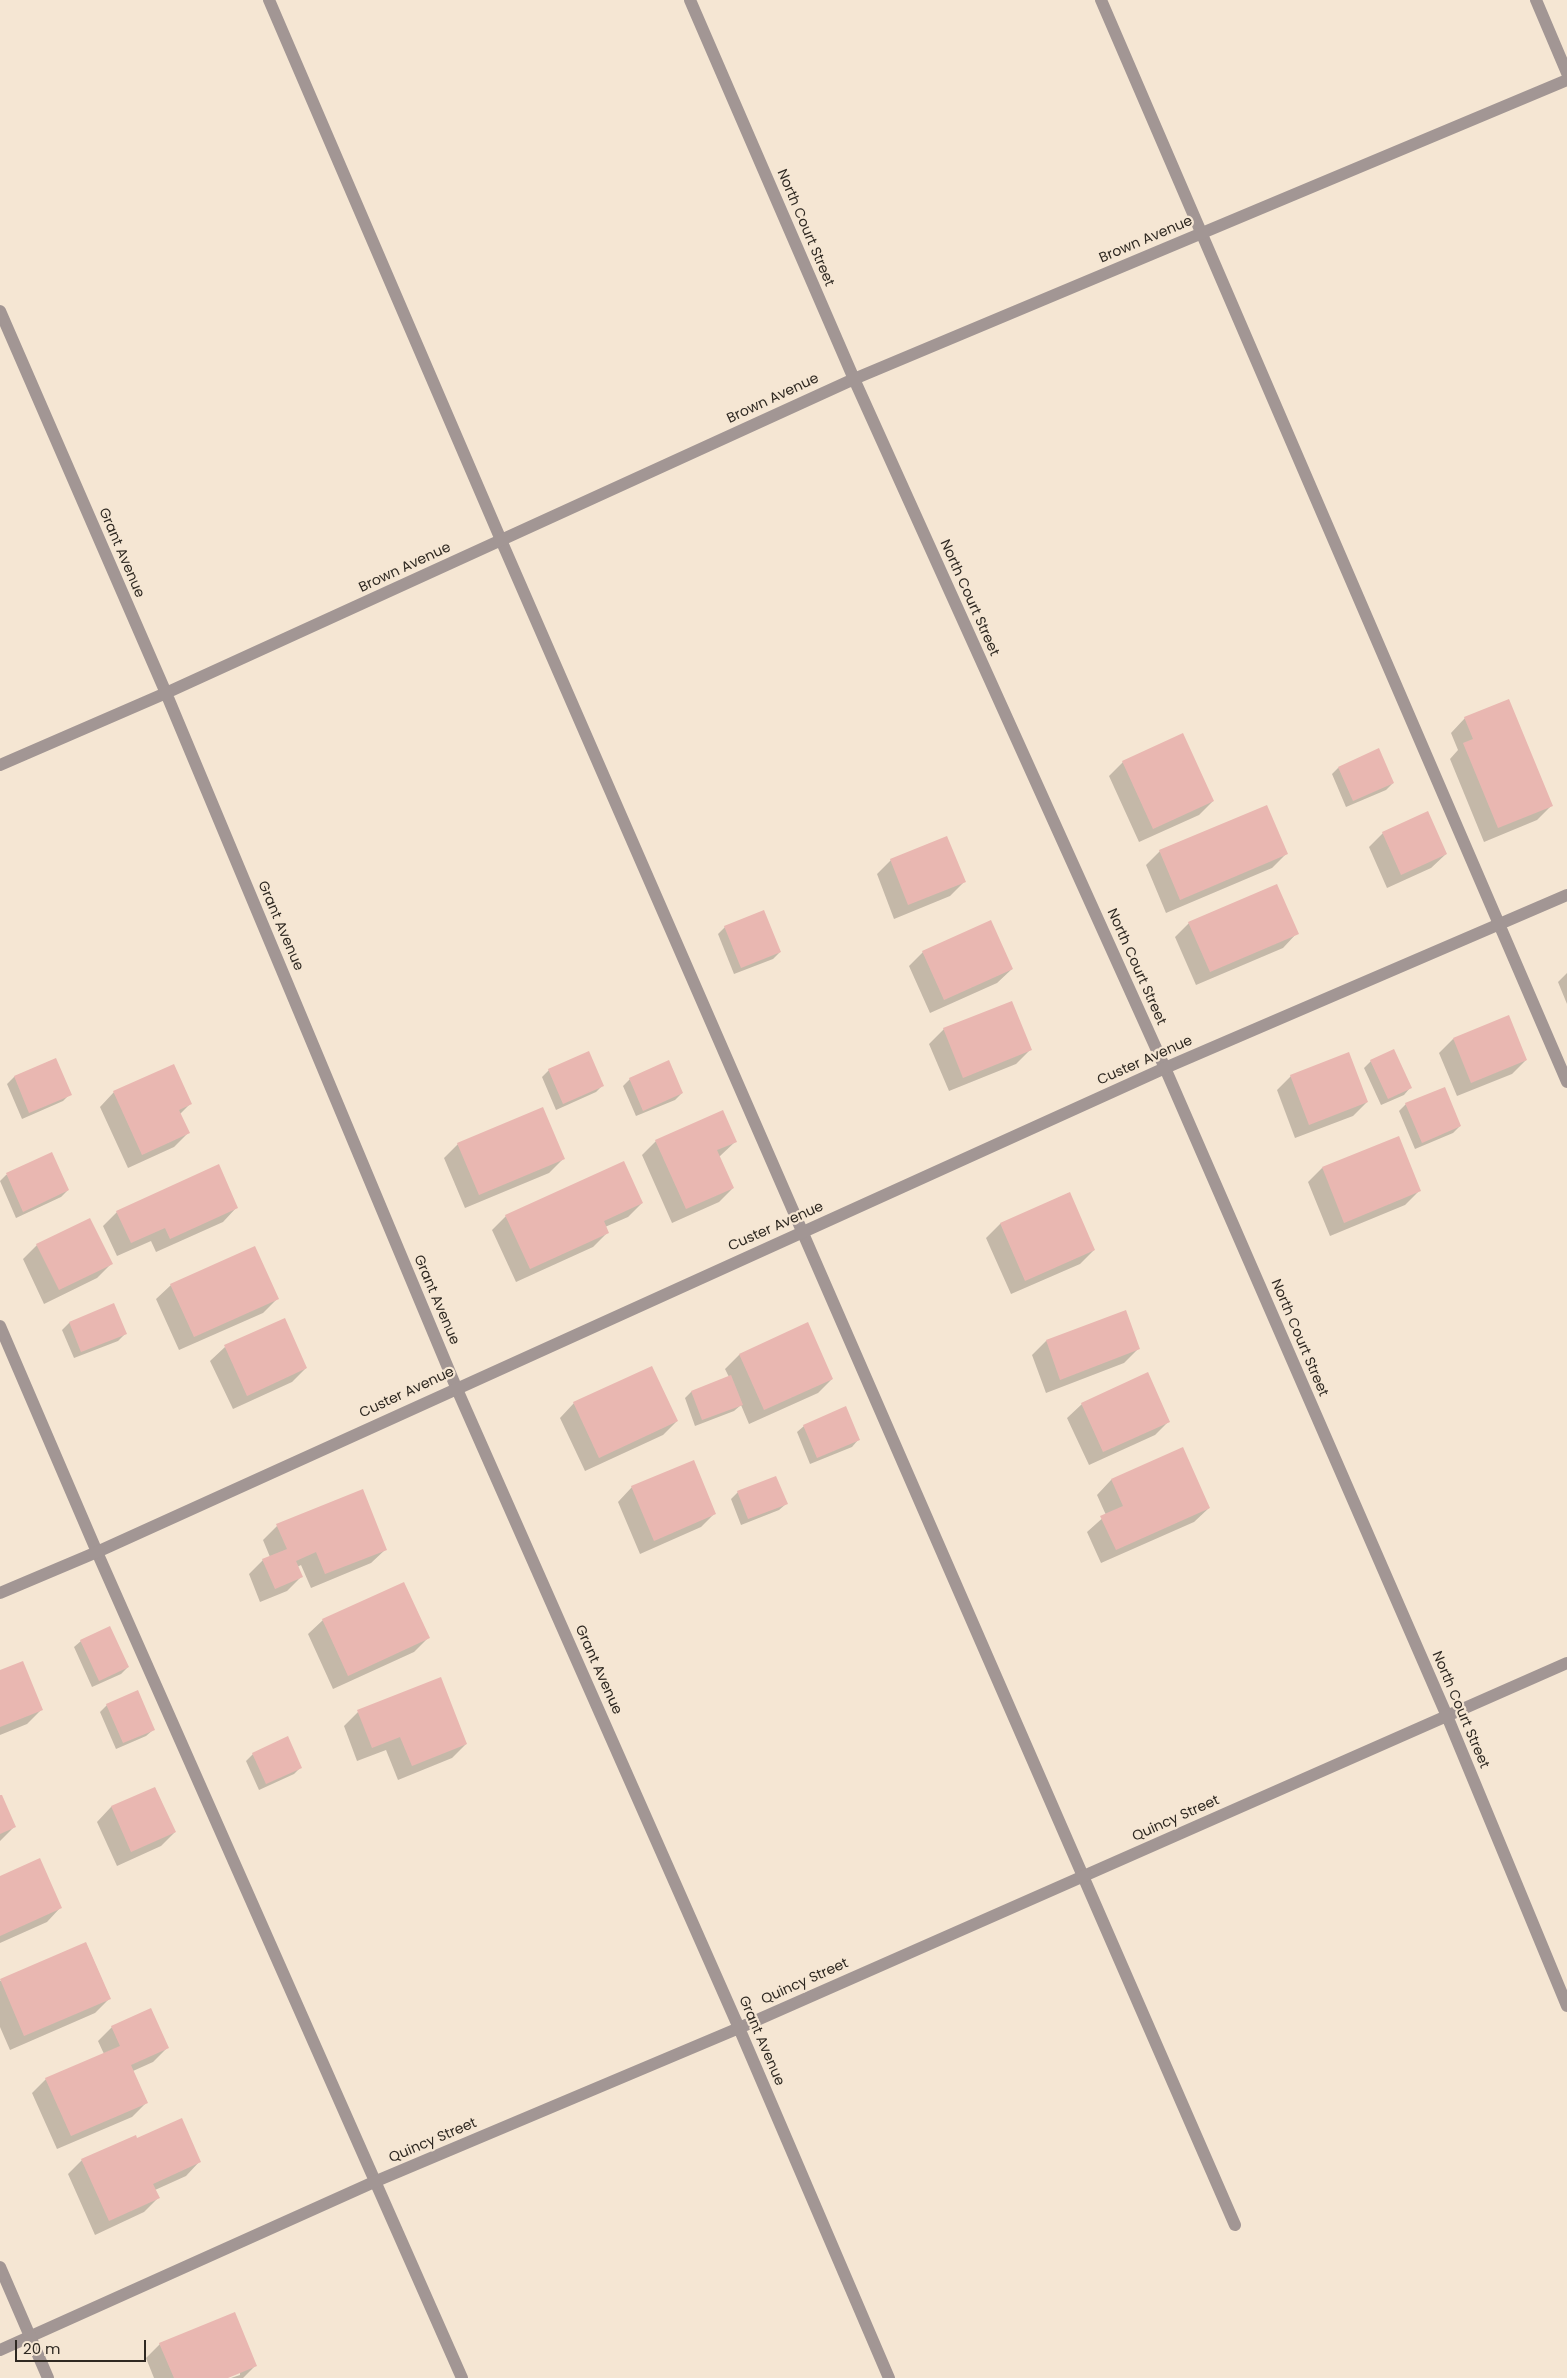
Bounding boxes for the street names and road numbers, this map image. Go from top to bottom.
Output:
street label: North Court Street [773,167,837,289]
street label: Brown Avenue [1097,213,1195,267]
street label: Brown Avenue [724,370,822,428]
street label: Grant Avenue [95,506,147,600]
street label: North Court Street [936,537,1002,659]
street label: Brown Avenue [356,539,454,597]
street label: Grant Avenue [254,879,306,973]
street label: North Court Street [1103,906,1169,1028]
street label: Custer Avenue [1095,1033,1195,1089]
street label: Custer Avenue [726,1199,826,1255]
street label: Grant Avenue [410,1253,462,1347]
street label: North Court Street [1267,1277,1331,1399]
street label: Custer Avenue [357,1364,457,1422]
street label: Grant Avenue [571,1623,625,1717]
street label: North Court Street [1428,1649,1492,1771]
street label: Quincy Street [1130,1792,1222,1846]
street label: Quincy Street [759,1955,851,2009]
street label: Grant Avenue [735,1994,787,2088]
street label: Quincy Street [387,2115,479,2167]

